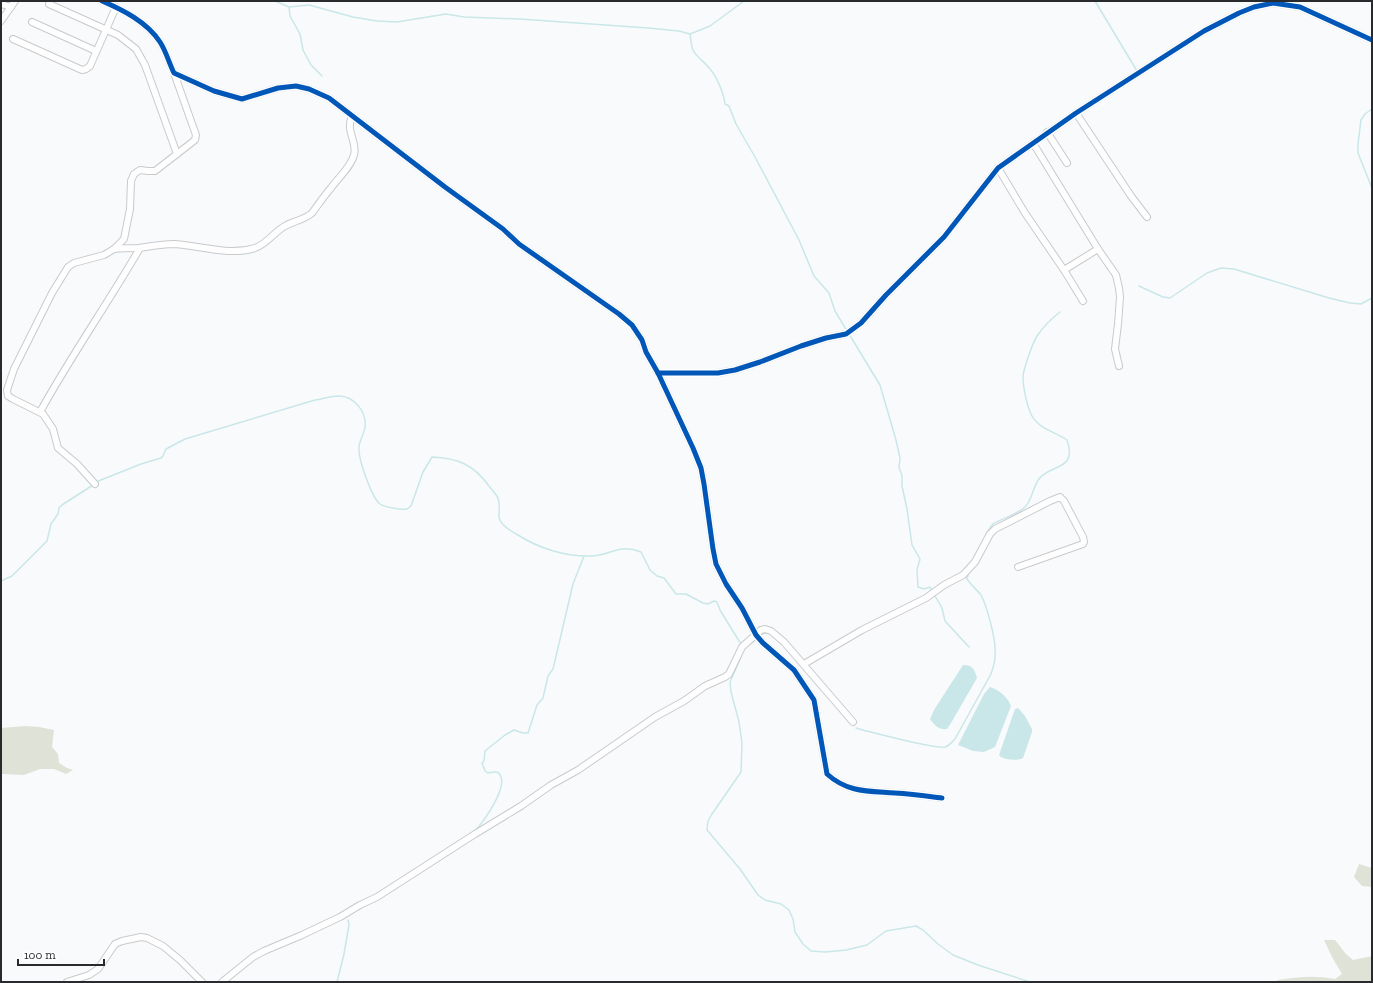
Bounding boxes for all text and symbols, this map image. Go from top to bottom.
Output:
scale bar [18,941,104,967]
text: 100 m [24,948,56,962]

